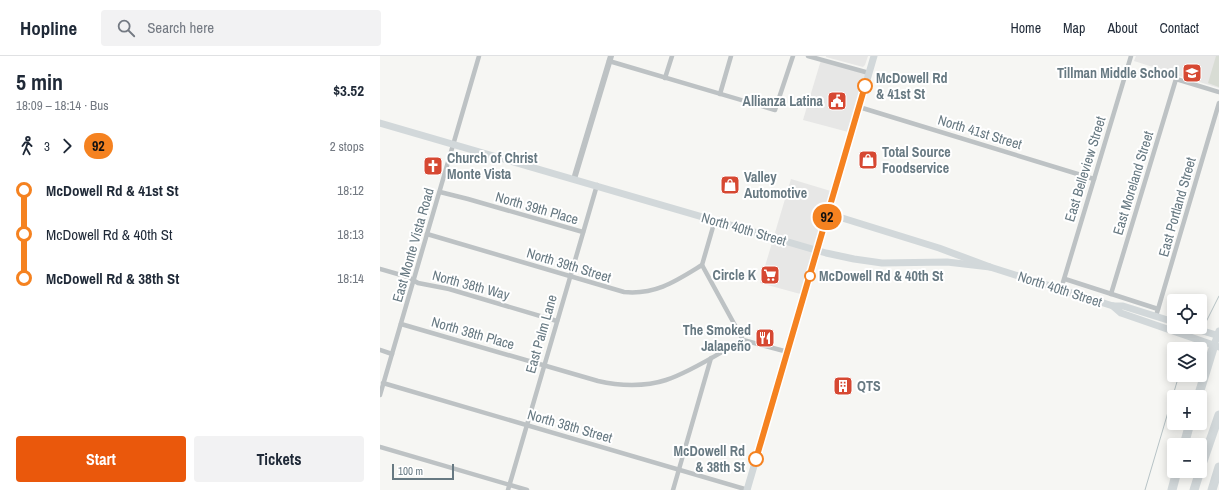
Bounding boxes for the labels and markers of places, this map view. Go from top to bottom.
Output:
school or university icon: Tillman Middle School [1181,62,1203,84]
place label: Tillman Middle School [1057,64,1178,82]
place label: McDowell Rd & 41st St [876,69,947,103]
marker: McDowell Rd & 41st St [857,78,873,94]
public building icon: Allianza Latina [826,90,848,112]
place label: Allianza Latina [743,92,824,110]
place label: Total Source Foodservice [882,143,951,177]
place label: Church of Christ Monte Vista [447,149,538,183]
shop icon: Total Source Foodservice [857,149,879,171]
church icon: Church of Christ Monte Vista [422,155,444,177]
place label: Valley Automotive [744,168,807,202]
shop icon: Valley Automotive [719,174,741,196]
supermarket icon: Circle K [759,264,781,286]
place label: Circle K [713,266,757,284]
place label: McDowell Rd & 40th St [819,267,944,285]
marker: McDowell Rd & 40th St [804,270,816,282]
place label: The Smoked Jalapeño [683,321,751,355]
restaurant icon: The Smoked Jalapeño [754,327,776,349]
building icon: QTS [832,375,854,397]
place label: QTS [857,377,881,395]
place label: McDowell Rd & 38th St [674,442,745,476]
marker: McDowell Rd & 38th St [748,451,764,467]

